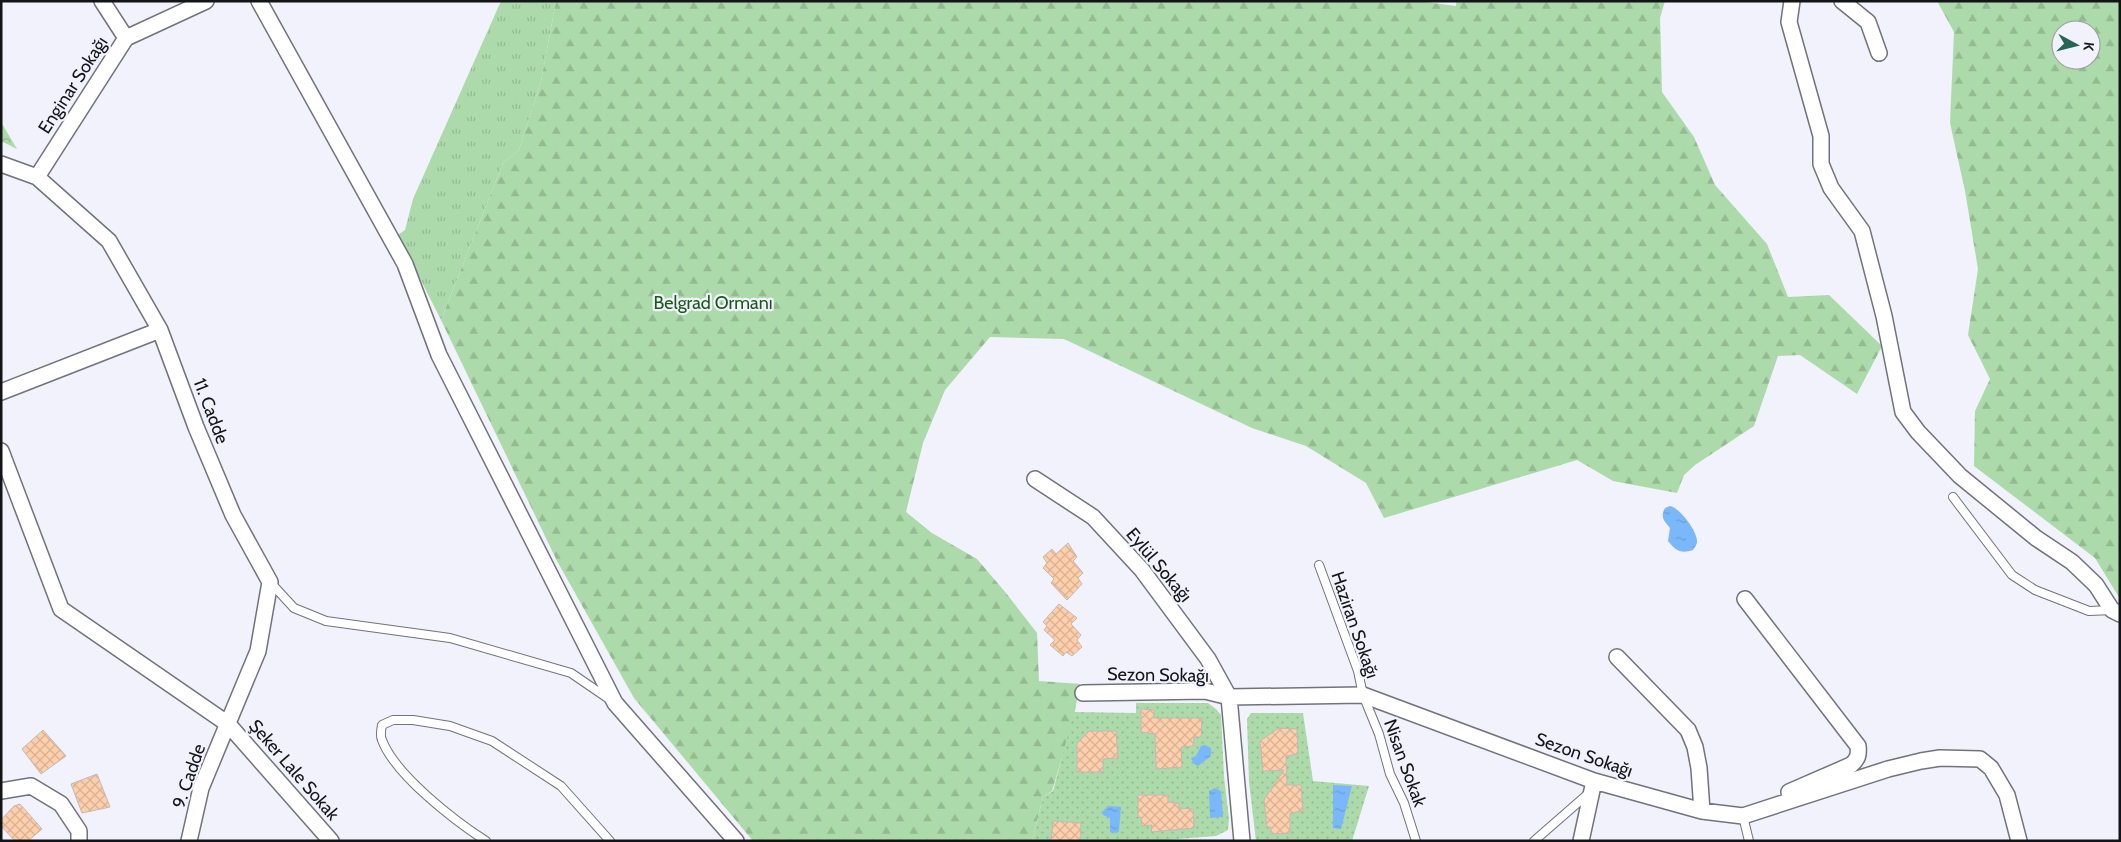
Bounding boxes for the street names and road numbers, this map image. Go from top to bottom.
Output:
street label: Enginar Sokağı [33,32,113,138]
street label: 11. Cadde [188,375,234,447]
street label: Eylül Sokağı [1121,523,1197,607]
street label: Haziran Sokağı [1326,569,1384,681]
street label: Sezon Sokağı [1107,663,1209,687]
street label: Şeker Lale Sokak [244,715,344,826]
street label: Nisan Sokak [1379,716,1431,811]
street label: Sezon Sokağı [1532,728,1636,782]
street label: 9. Cadde [168,741,210,811]

